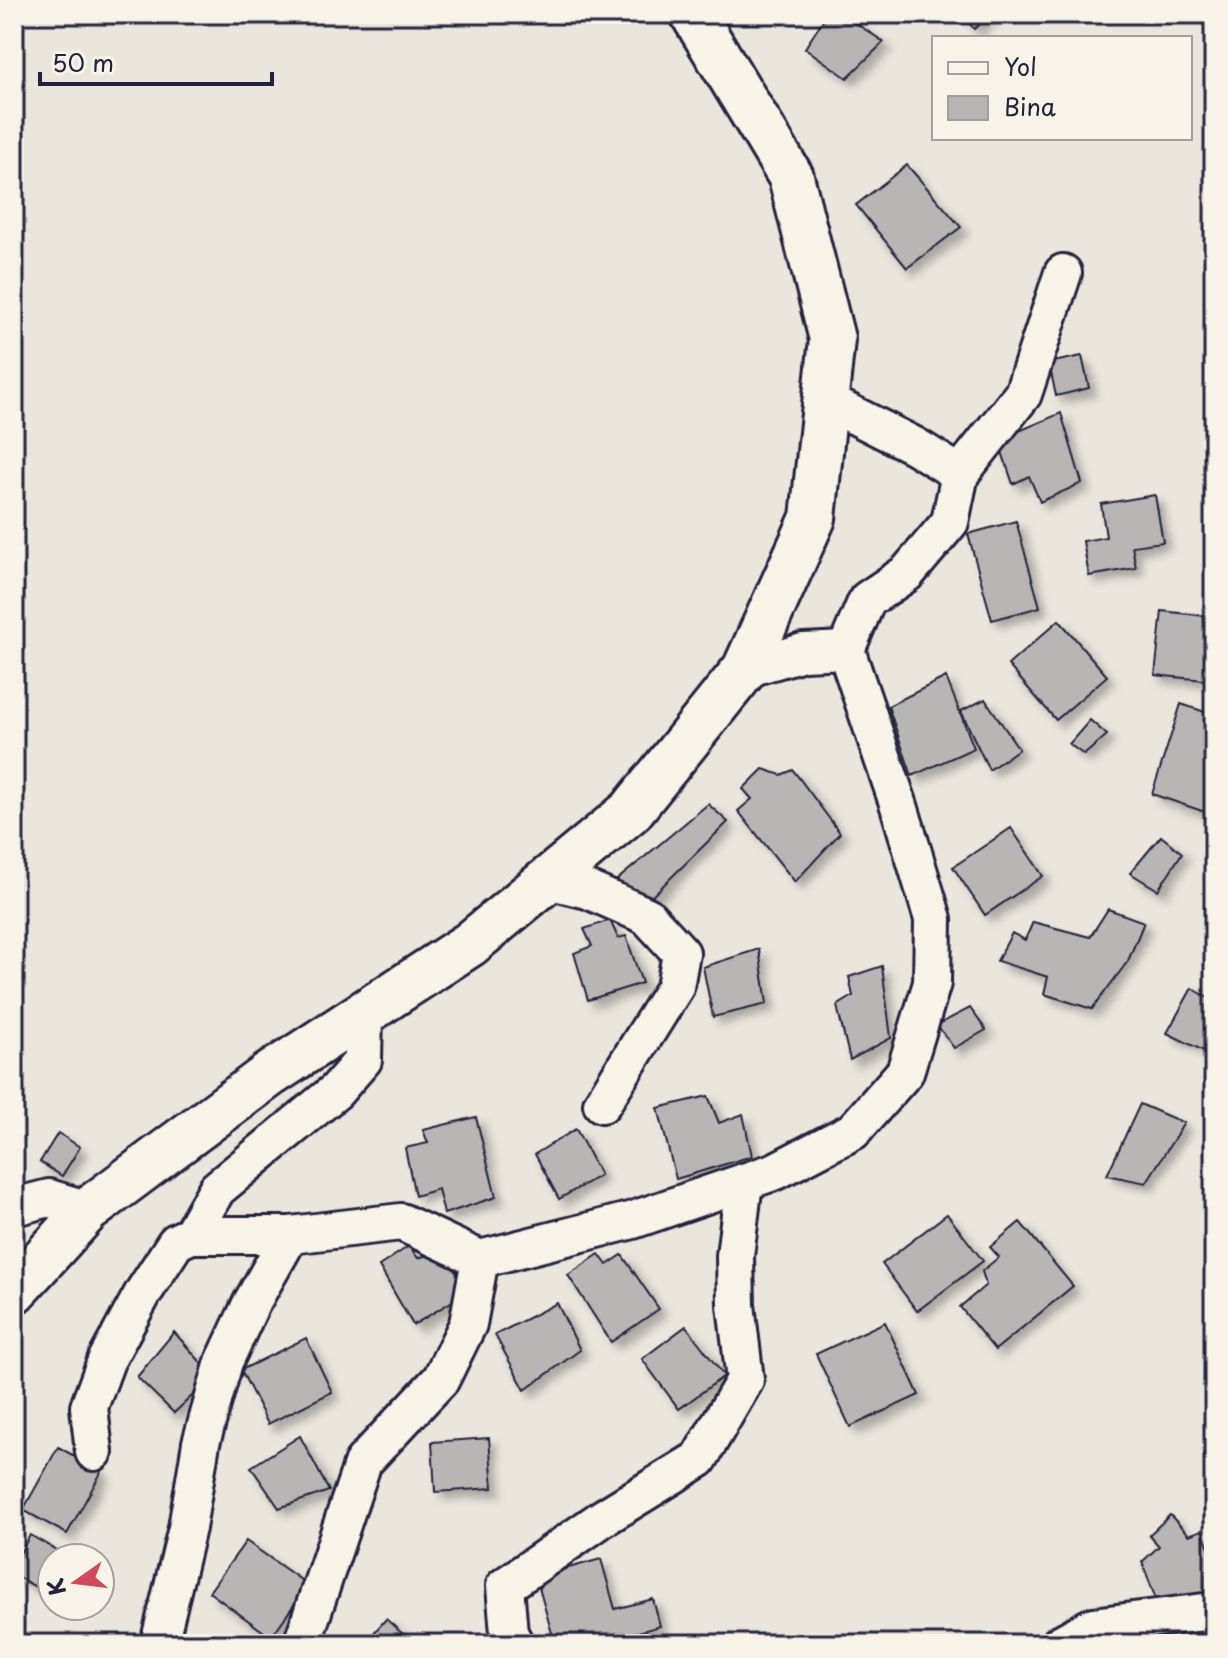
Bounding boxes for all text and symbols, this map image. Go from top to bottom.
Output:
scale bar [40,36,272,86]
legend [932,36,1192,140]
text: 50 m [52,44,114,80]
text: Yol [1004,48,1037,84]
text: Bina [1004,88,1056,124]
north arrow [36,1542,116,1622]
text: K [37,1575,73,1599]

